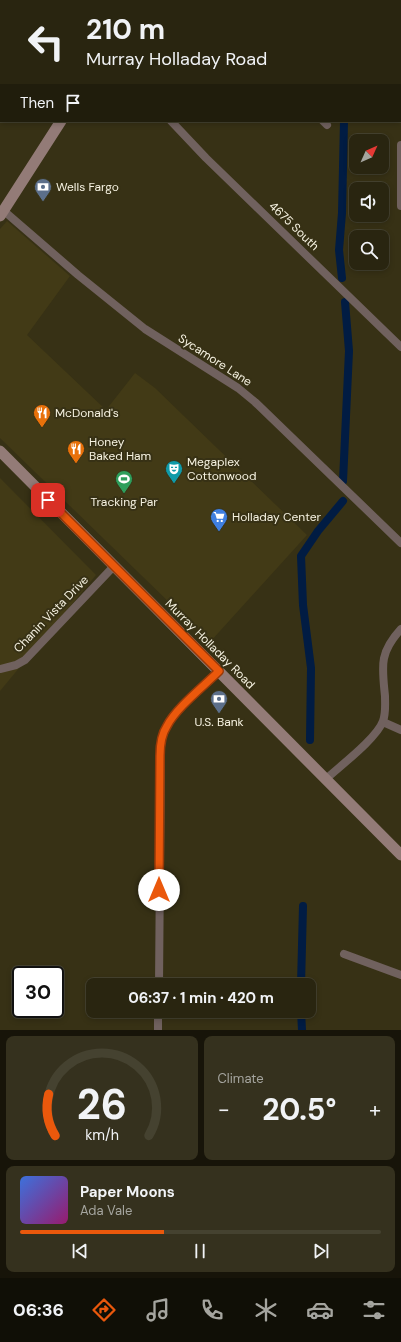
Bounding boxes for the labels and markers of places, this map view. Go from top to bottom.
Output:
bank icon: Wells Fargo [33,177,53,202]
place label: Wells Fargo [56,179,119,195]
restaurant icon: McDonald's [32,403,52,428]
place label: McDonald's [55,405,119,421]
place label: Honey Baked Ham [89,434,151,464]
restaurant icon: Honey Baked Ham [66,439,86,464]
place label: Megaplex Cottonwood [187,454,256,484]
theatre icon: Megaplex Cottonwood [164,459,184,484]
sports icon: Tracking Par [114,469,134,494]
pin [31,483,65,517]
place label: Tracking Par [90,494,158,510]
supermarket icon: Holladay Center [209,507,229,532]
place label: Holladay Center [232,509,322,525]
bank icon: U.S. Bank [209,689,229,714]
place label: U.S. Bank [194,714,244,730]

